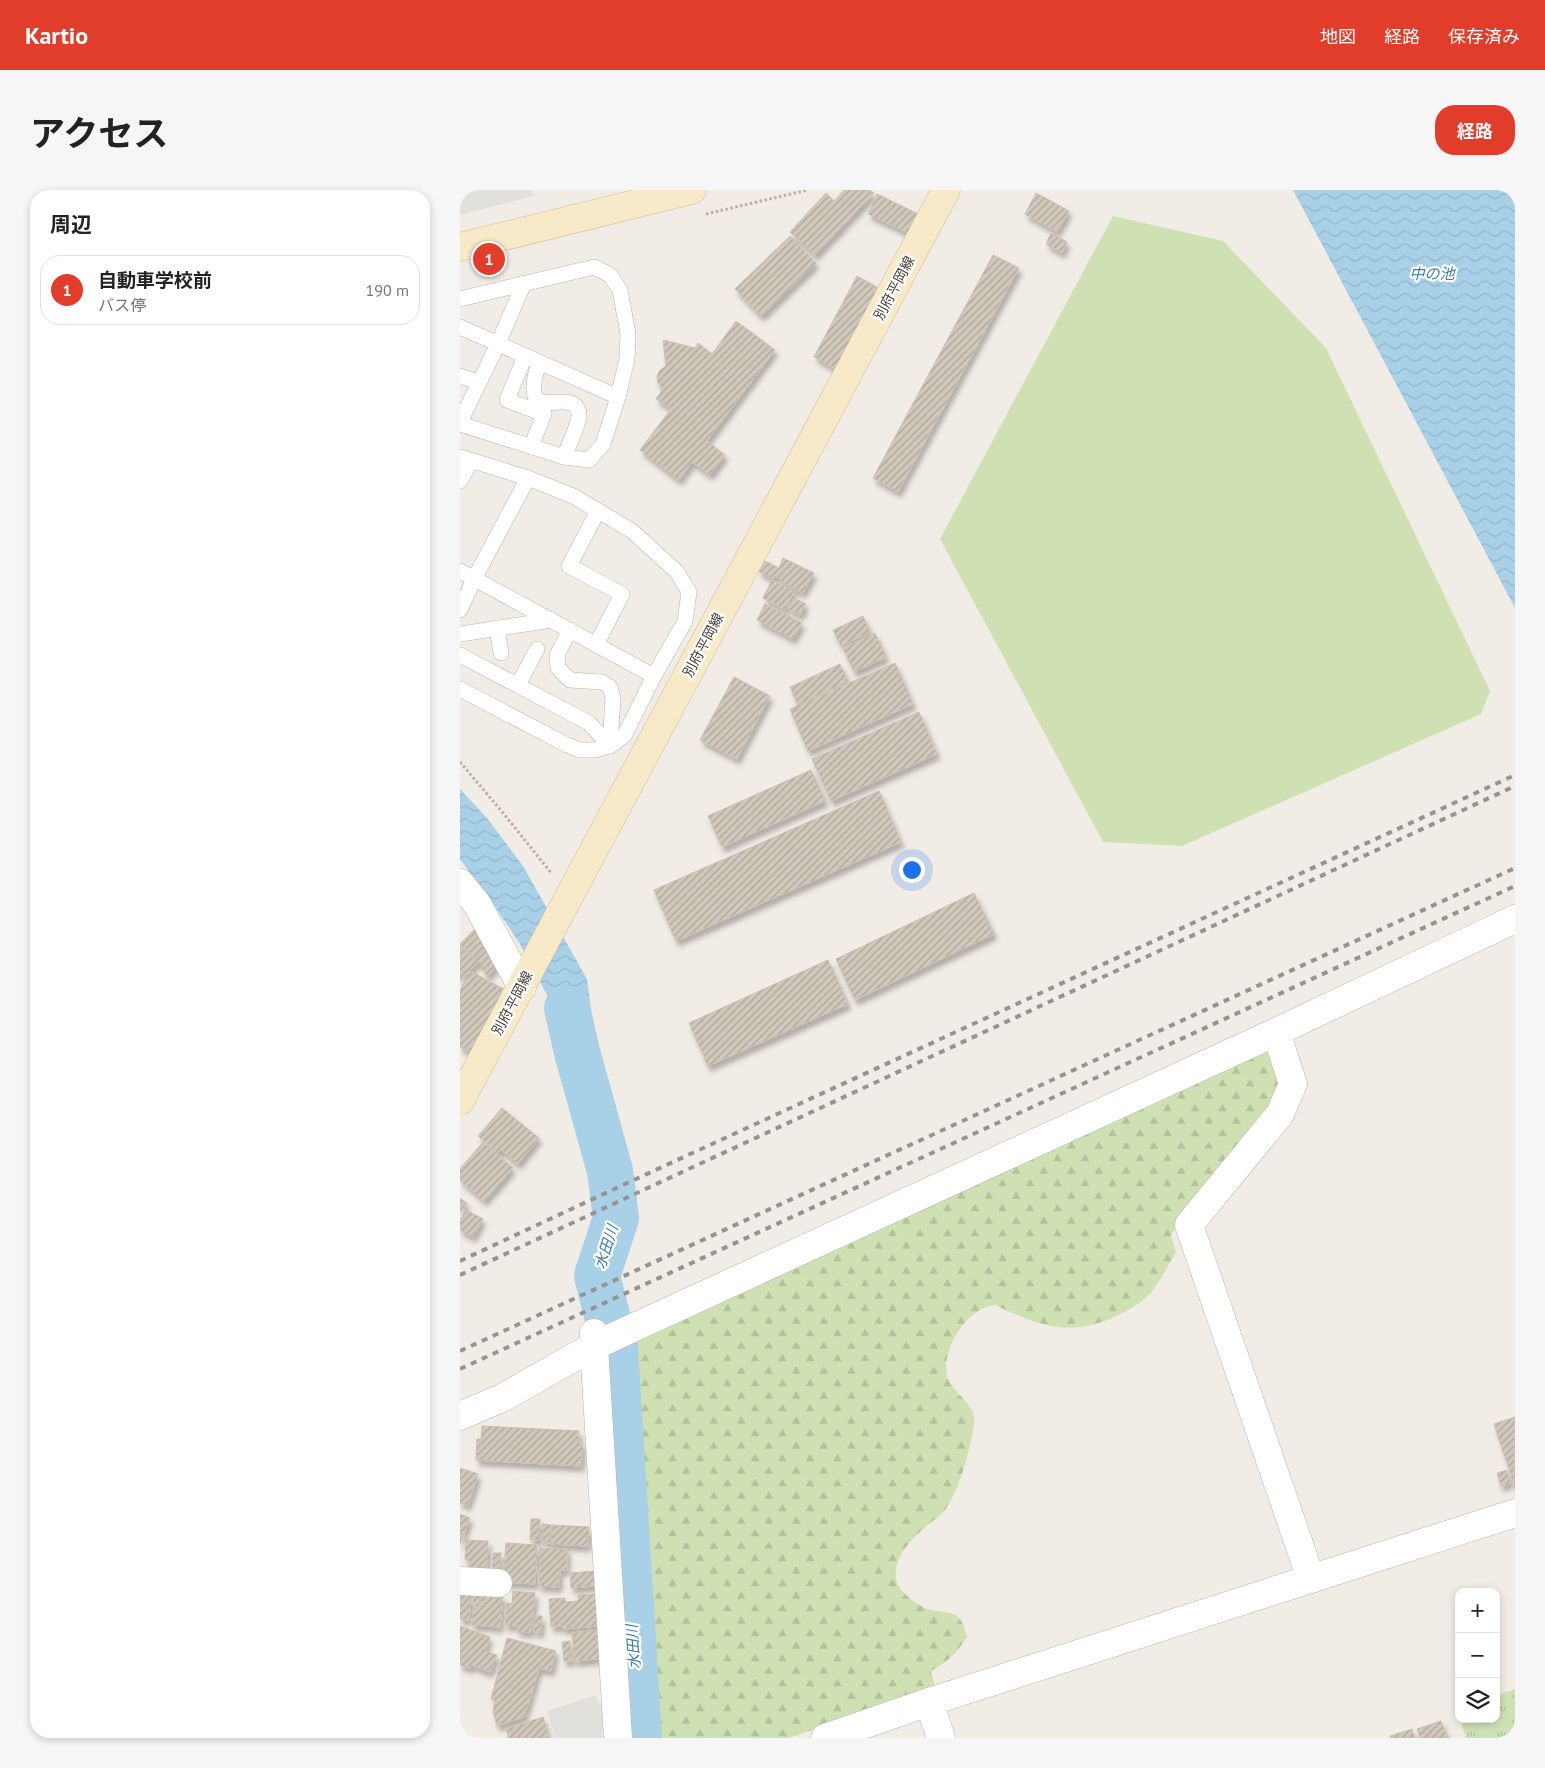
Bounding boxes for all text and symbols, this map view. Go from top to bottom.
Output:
text: Kartio [25,20,88,51]
text: 地図 [1320,25,1356,48]
text: 経路 [1384,25,1420,48]
text: 保存済み [1448,25,1520,48]
button: 経路 [1435,105,1515,155]
text: アクセス [30,110,168,156]
text: 周辺 [50,211,92,238]
pin: 1 [473,240,505,278]
street label: 別府平岡線 [870,253,918,323]
water label: 中の池 [1409,264,1456,283]
text: 自動車学校前 [98,268,212,292]
text: 1 [62,280,72,300]
text: 190 m [366,280,409,300]
text: バス停 [98,295,146,315]
street label: 別府平岡線 [679,610,727,680]
your location [899,857,925,883]
street label: 別府平岡線 [488,968,536,1038]
water label: 水田川 [590,1221,623,1271]
map controls [1455,1588,1500,1723]
button: + [1455,1588,1500,1633]
water label: 水田川 [622,1622,644,1670]
button: − [1455,1633,1500,1678]
button: layers [1455,1678,1500,1723]

